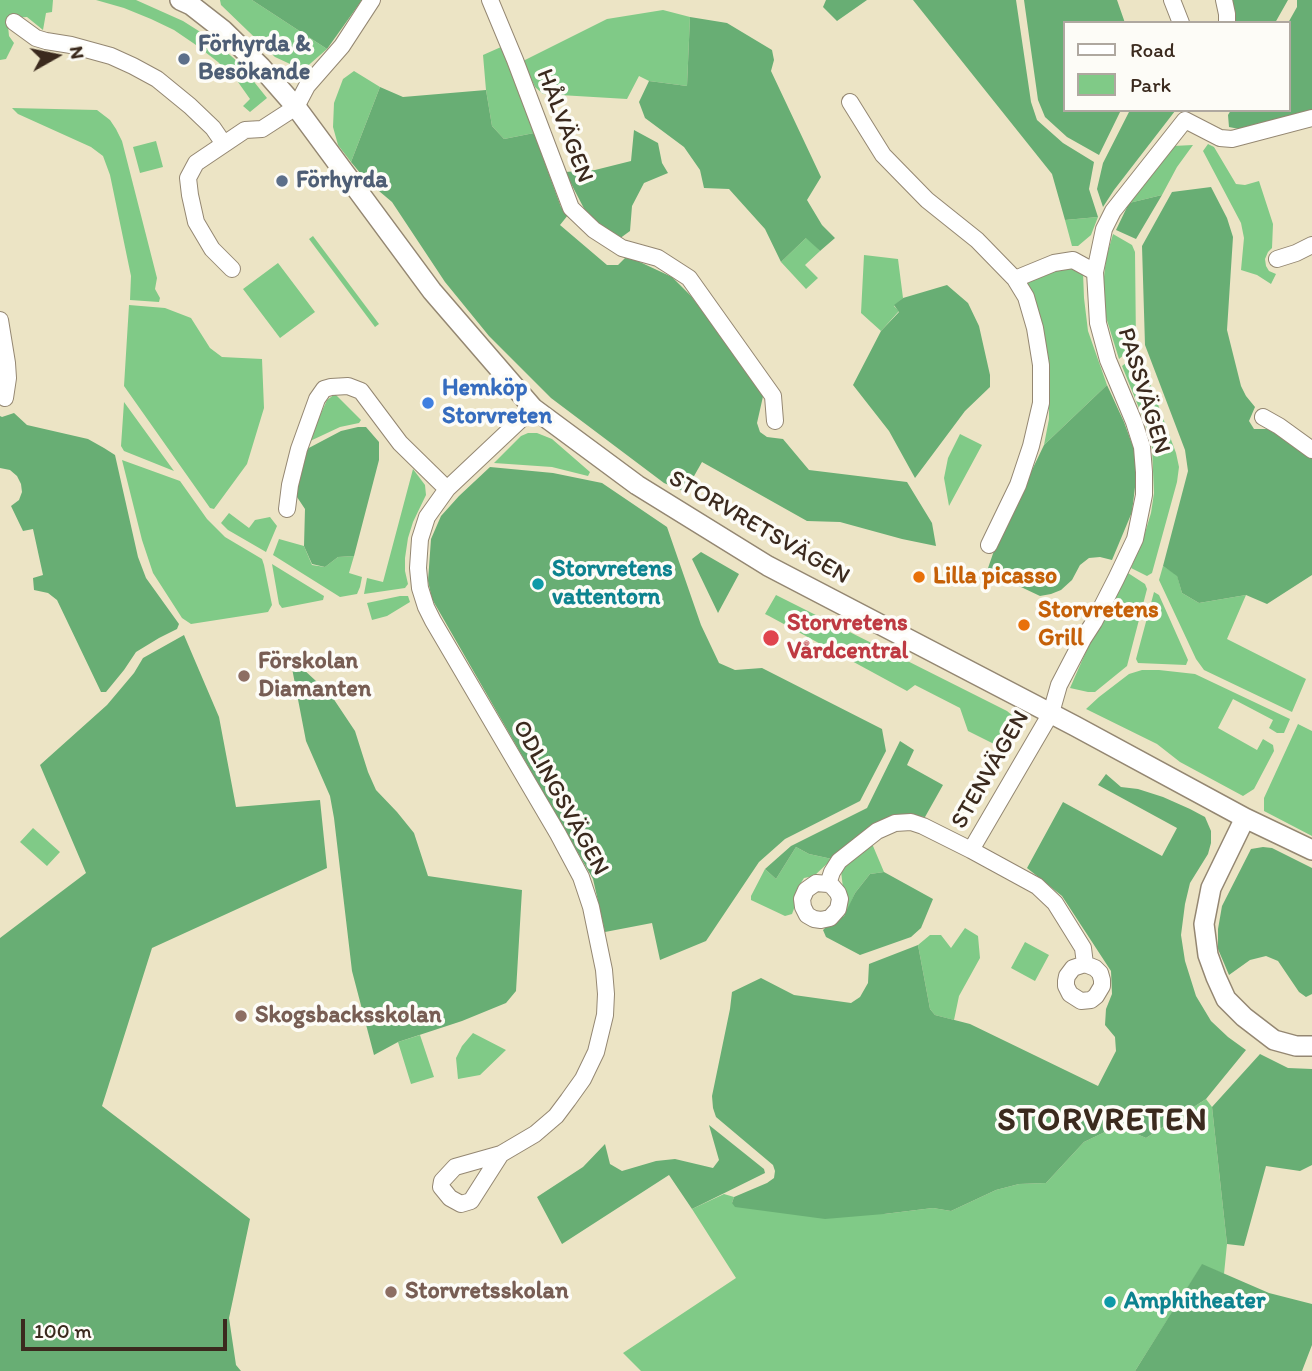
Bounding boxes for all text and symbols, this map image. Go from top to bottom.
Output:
north arrow [21,21,91,91]
legend [1064,21,1291,112]
place label: Förhyrda & Besökande [198,31,311,87]
text: Road [1130,37,1175,62]
text: N [65,44,90,61]
marker: Förhyrda & Besökande [176,51,192,67]
street label: HÅLVÄGEN [529,65,599,187]
text: Park [1130,72,1171,97]
place label: Förhyrda [296,167,388,195]
marker: Förhyrda [274,173,290,189]
street label: PASSVÄGEN [1110,324,1176,458]
place label: Hemköp Storvreten [442,375,552,431]
marker: Hemköp Storvreten [420,395,436,411]
street label: STORVRETSVÄGEN [663,465,855,591]
place label: Storvretens vattentorn [552,556,673,612]
place label: Lilla picasso [933,563,1057,591]
marker: Lilla picasso [911,569,927,585]
marker: Storvretens vattentorn [530,576,546,592]
place label: Storvretens Grill [1038,597,1159,653]
place label: Storvretens Vårdcentral [787,610,908,666]
marker: Storvretens Grill [1016,617,1032,633]
marker: Storvretens Vårdcentral [761,628,781,648]
place label: Förskolan Diamanten [258,648,371,704]
marker: Förskolan Diamanten [236,668,252,684]
street label: STENVÄGEN [946,706,1036,834]
street label: ODLINGSVÄGEN [505,715,615,881]
place label: Skogsbacksskolan [255,1002,442,1030]
marker: Skogsbacksskolan [233,1008,249,1024]
district label: STORVRETEN [998,1103,1208,1141]
place label: Storvretsskolan [405,1278,569,1306]
marker: Storvretsskolan [383,1284,399,1300]
place label: Amphitheater [1124,1288,1265,1316]
marker: Amphitheater [1102,1294,1118,1310]
scale bar [24,1304,231,1348]
text: 100 m [34,1318,92,1343]

